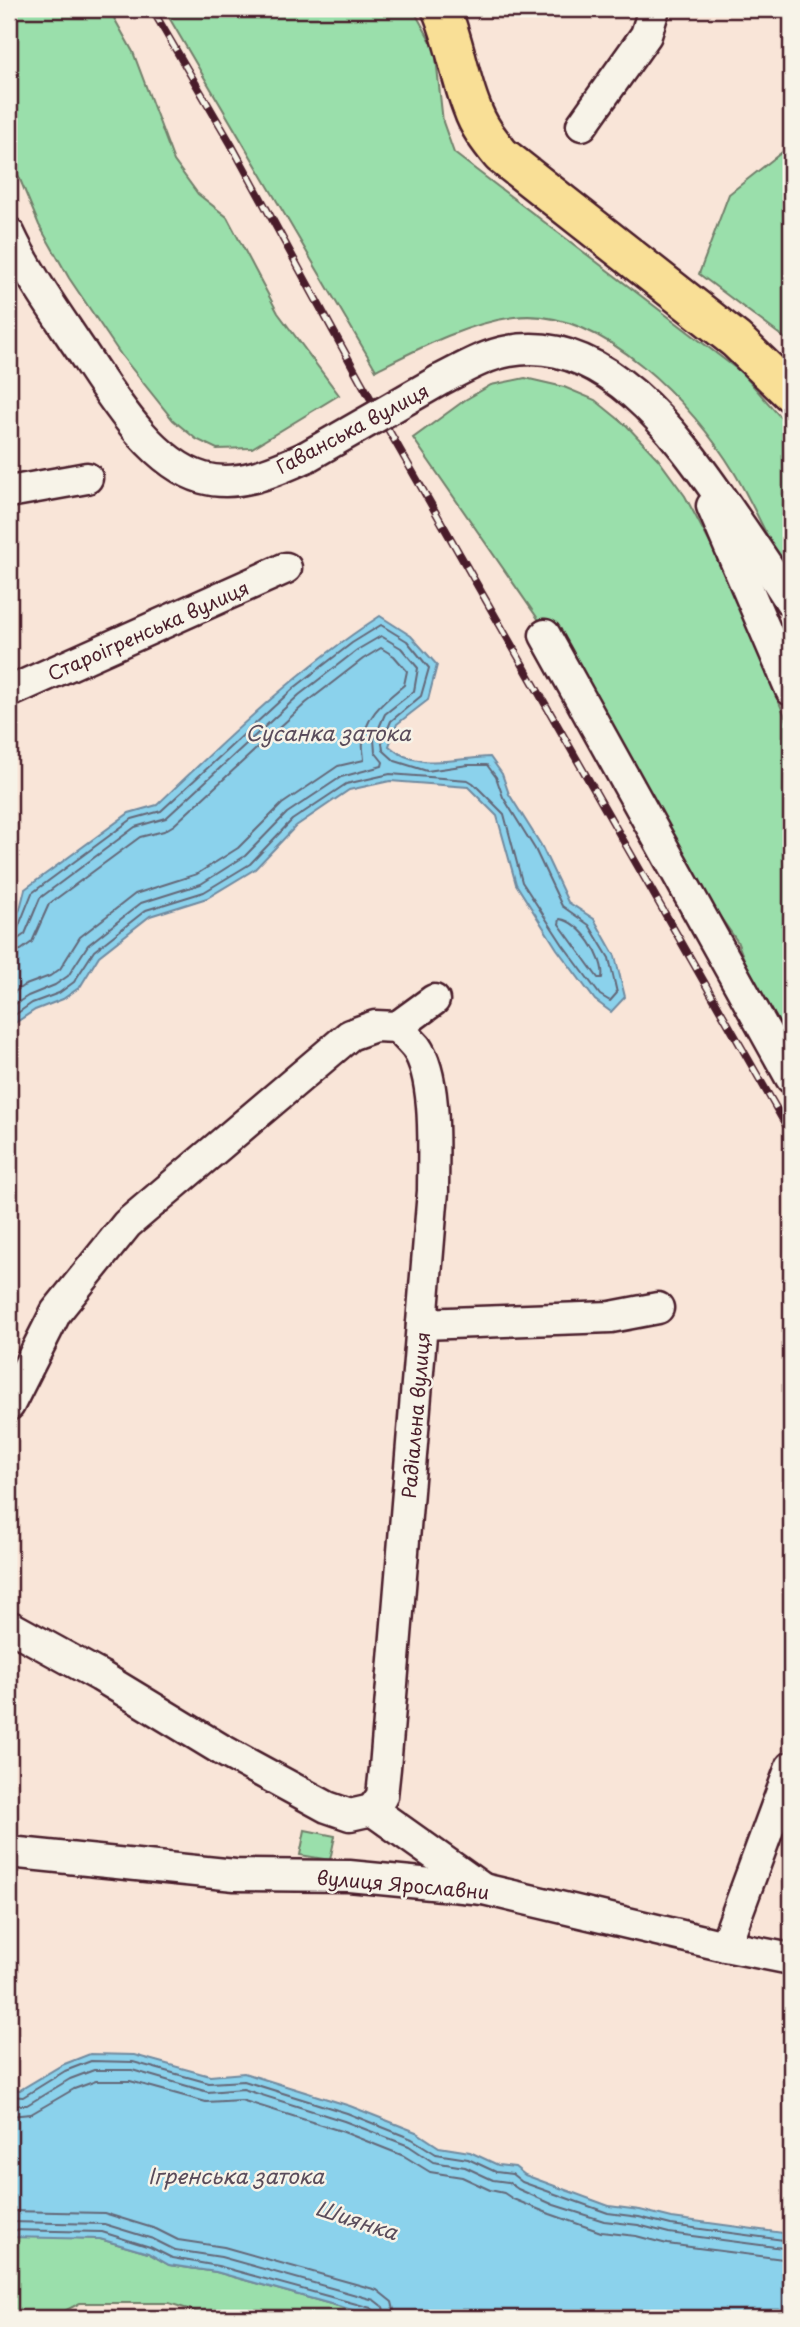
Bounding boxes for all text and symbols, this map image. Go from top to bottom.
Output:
street label: Гаванська вулиця [271,376,433,480]
street label: Староігренська вулиця [43,573,253,687]
water label: Сусанка затока [245,716,412,748]
street label: Радіальна вулиця [394,1331,436,1499]
street label: вулиця Ярославни [316,1863,490,1905]
water label: Ігренська затока [148,2159,325,2191]
water label: Шиянка [312,2191,403,2248]

